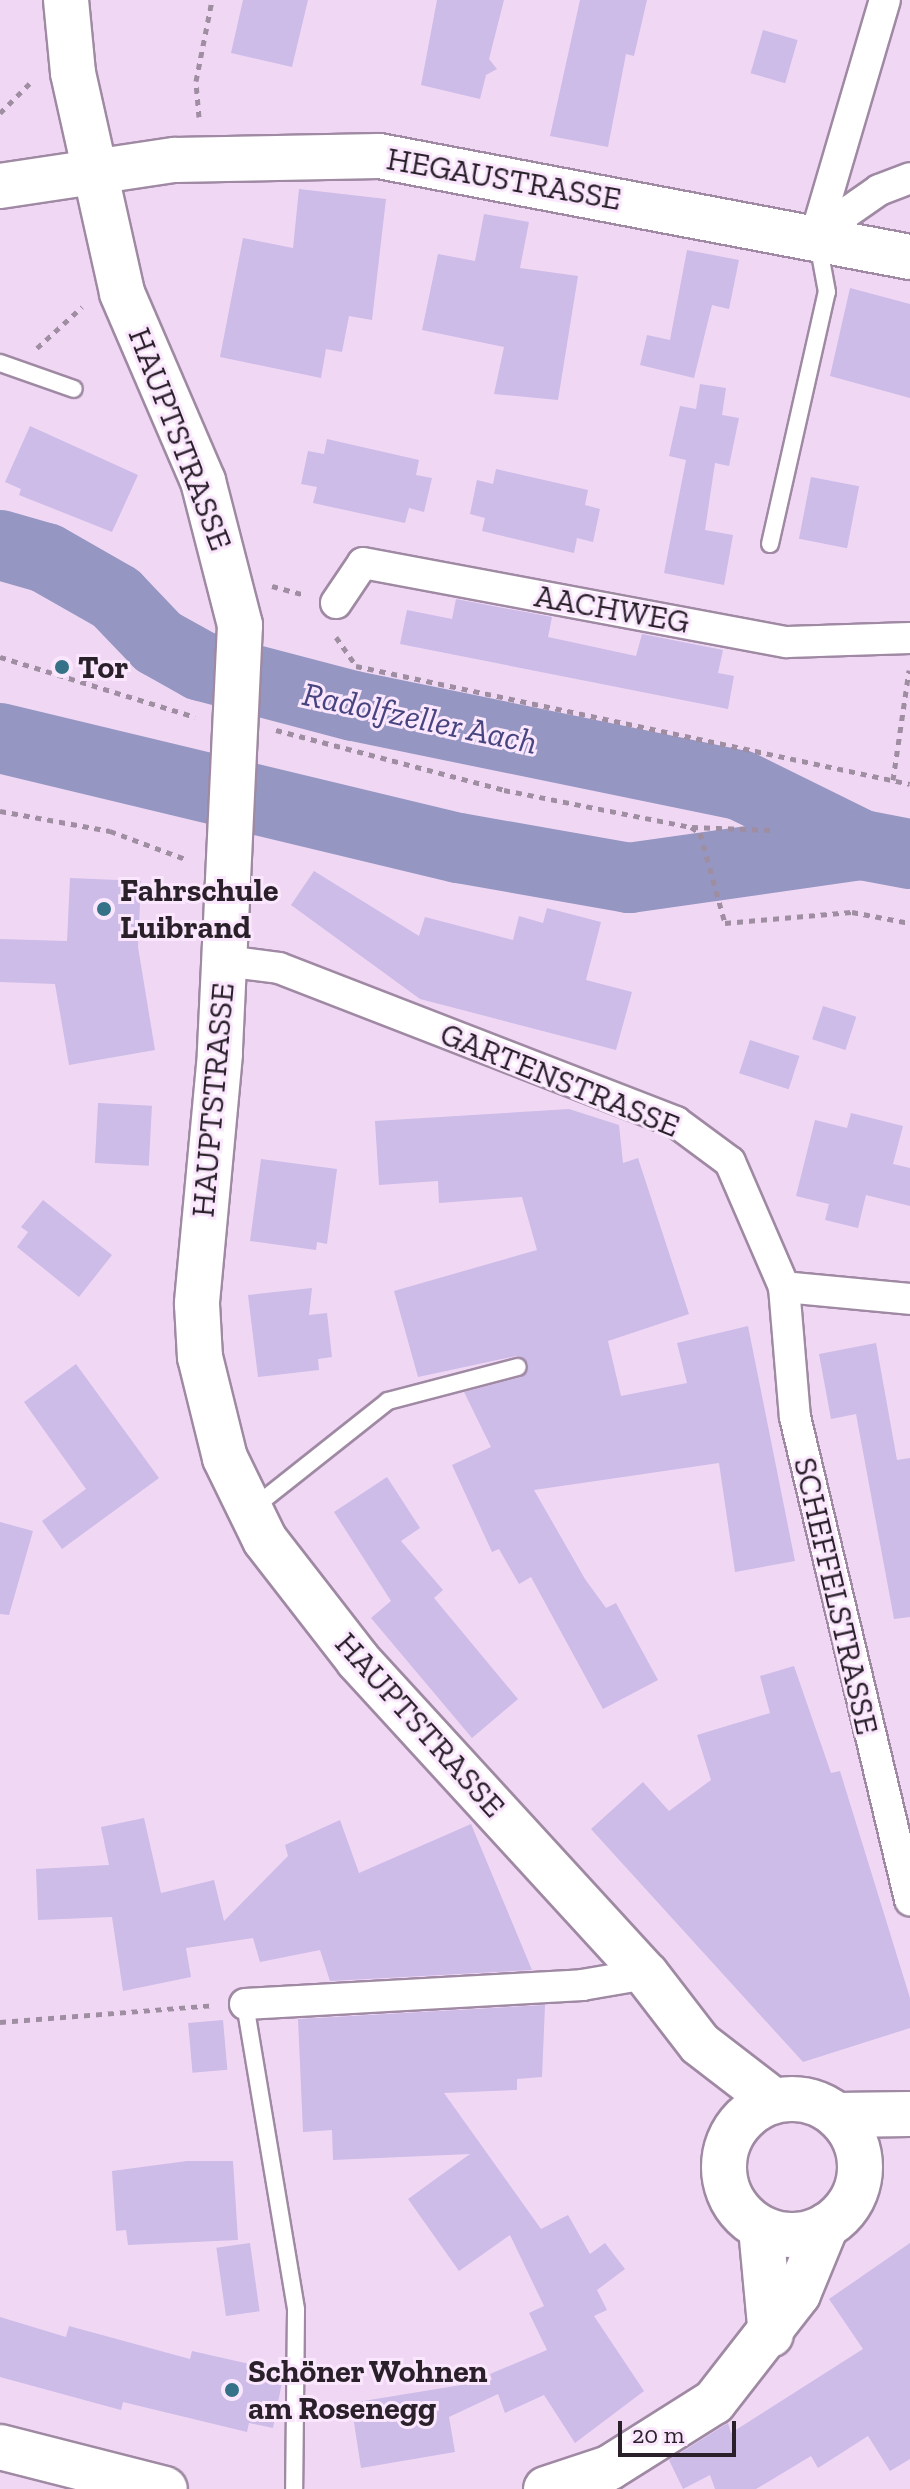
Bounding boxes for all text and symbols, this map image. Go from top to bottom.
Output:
street label: HEGAUSTRASSE [384,139,624,219]
street label: HAUPTSTRASSE [120,322,240,556]
street label: AACHWEG [532,577,692,641]
place label: Tor [78,648,128,686]
marker: Tor [53,658,71,676]
water label: Radolfzeller Aach [298,673,542,763]
place label: Fahrschule Luibrand [120,872,278,947]
marker: Fahrschule Luibrand [95,900,113,918]
street label: HAUPTSTRASSE [184,981,242,1219]
street label: GARTENSTRASSE [435,1015,685,1145]
street label: SCHEFFELSTRASSE [785,1454,887,1738]
street label: HAUPTSTRASSE [327,1625,513,1825]
place label: Schöner Wohnen am Rosenegg [248,2353,489,2428]
marker: Schöner Wohnen am Rosenegg [223,2381,241,2399]
scale bar [622,2405,740,2455]
text: 20 m [632,2420,684,2449]

